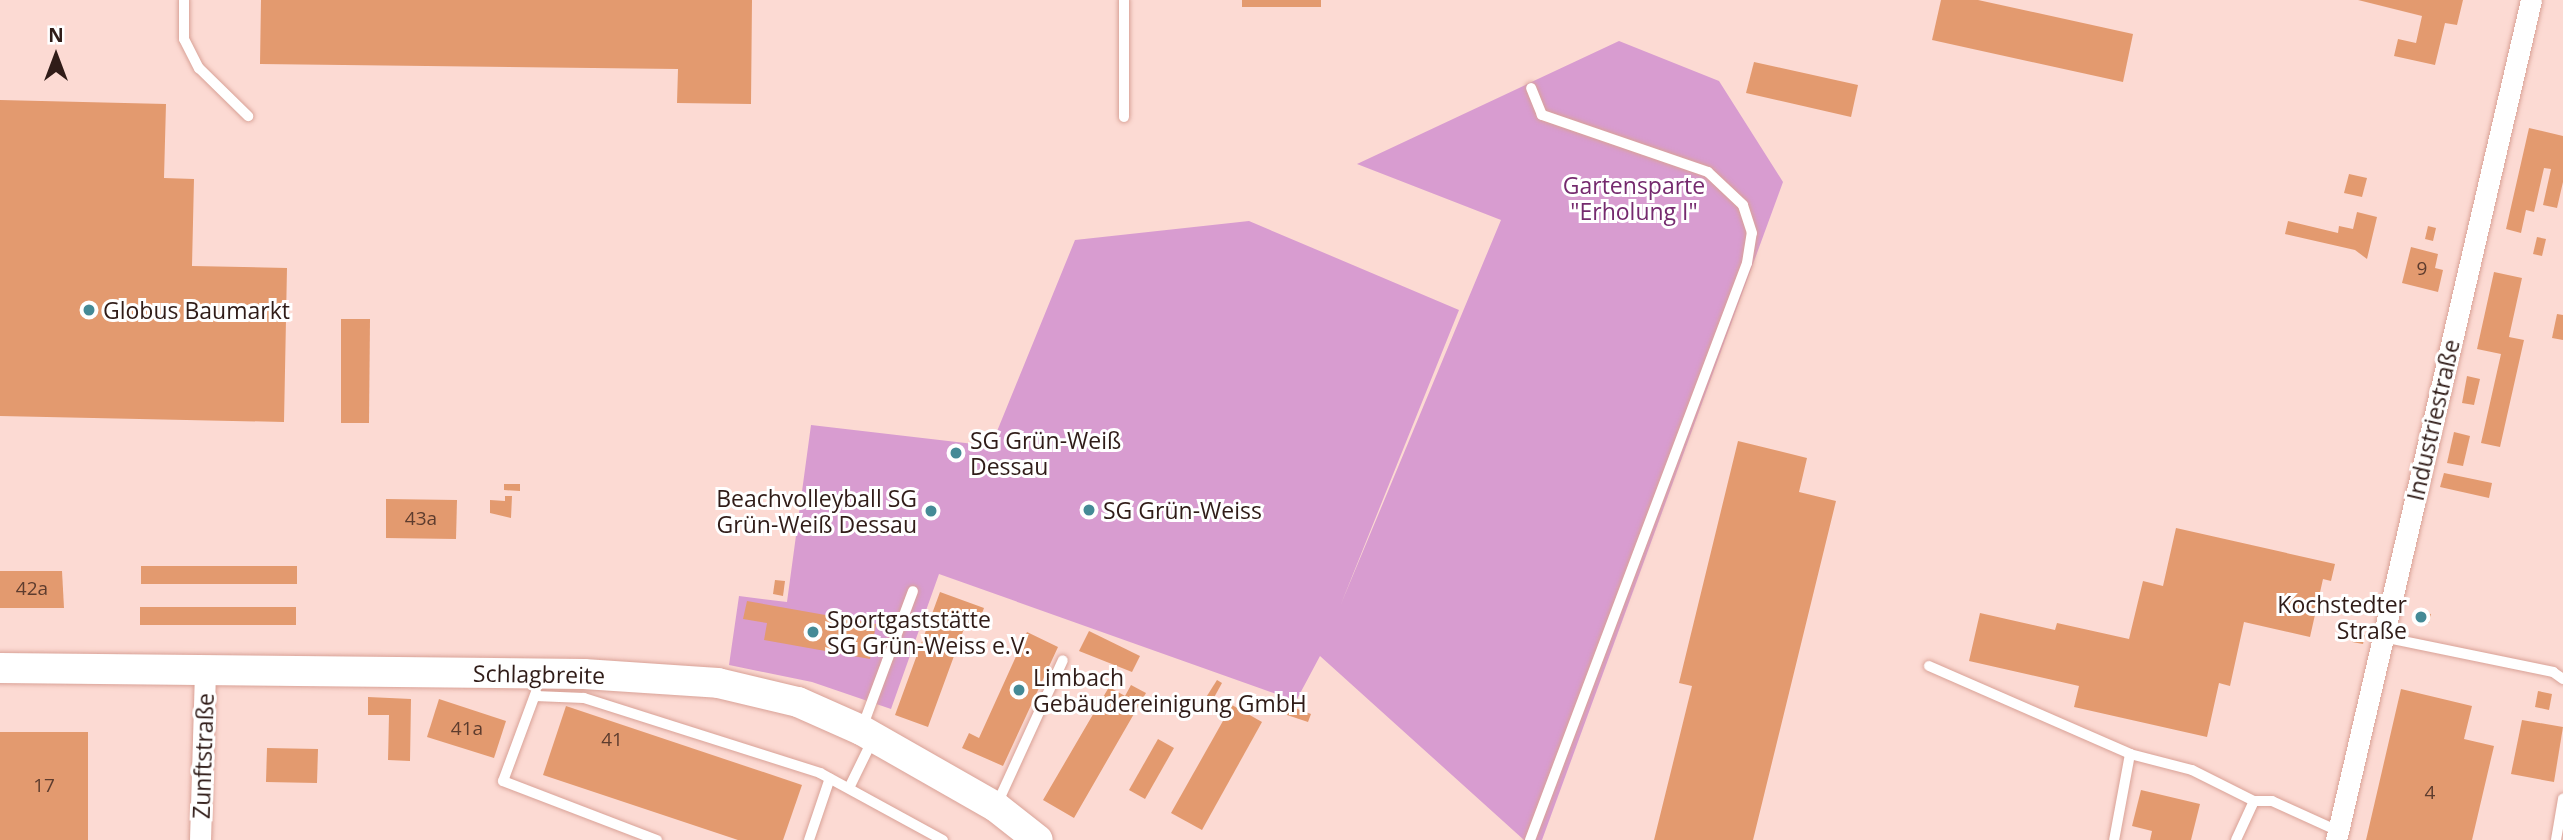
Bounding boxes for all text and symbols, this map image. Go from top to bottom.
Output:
north arrow [21,21,91,91]
text: N [48,22,64,48]
park label: Gartensparte "Erholung I" [1563,171,1705,225]
house number: 9 [2417,258,2427,280]
place label: Globus Baumarkt [103,296,290,324]
marker: Globus Baumarkt [81,302,97,318]
street label: Industriestraße [2401,337,2465,503]
place label: SG Grün-Weiß Dessau [970,426,1121,480]
marker: SG Grün-Weiß Dessau [948,445,964,461]
place label: Beachvolleyball SG Grün-Weiß Dessau [716,484,917,538]
place label: SG Grün-Weiss [1103,496,1262,524]
marker: SG Grün-Weiss [1081,502,1097,518]
marker: Beachvolleyball SG Grün-Weiß Dessau [923,503,939,519]
house number: 43a [405,508,437,530]
house number: 42a [16,578,48,600]
place label: Kochstedter Straße [2277,590,2407,644]
place label: Sportgaststätte SG Grün-Weiss e.V. [827,605,1031,659]
marker: Kochstedter Straße [2413,609,2429,625]
marker: Sportgaststätte SG Grün-Weiss e.V. [805,624,821,640]
street label: Schlagbreite [473,659,605,689]
place label: Limbach Gebäudereinigung GmbH [1033,663,1307,717]
marker: Limbach Gebäudereinigung GmbH [1011,682,1027,698]
street label: Zunftstraße [187,693,219,819]
house number: 41a [451,718,483,740]
house number: 41 [601,729,623,751]
house number: 17 [33,775,55,797]
house number: 4 [2425,782,2435,804]

